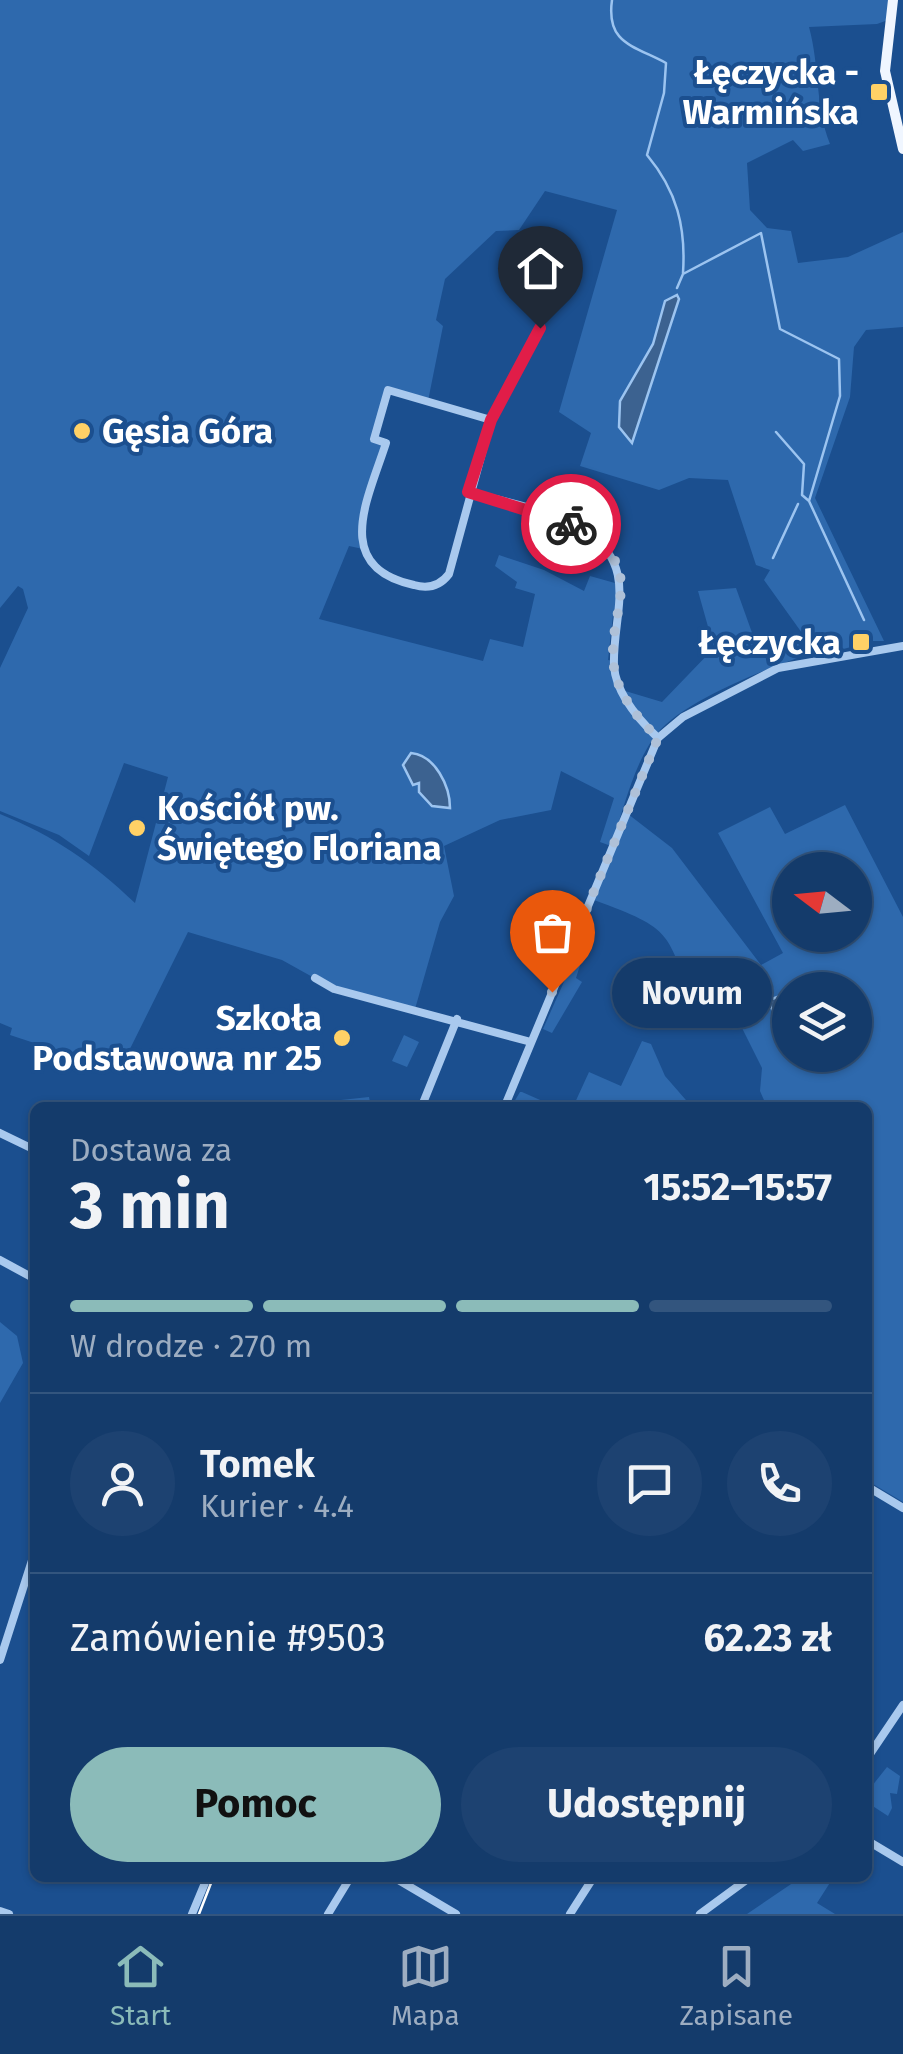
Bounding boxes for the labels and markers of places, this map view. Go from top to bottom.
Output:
place label: Łęczycka - Warmińska [683,51,859,133]
marker: Łęczycka - Warmińska [868,81,890,103]
pin [498,226,583,329]
place label: Gęsia Góra [102,410,273,452]
marker: Gęsia Góra [71,420,93,442]
place label: Łęczycka [698,621,841,663]
marker: Łęczycka [850,631,872,653]
place label: Kościół pw. Świętego Floriana [157,787,442,869]
marker: Kościół pw. Świętego Floriana [126,817,148,839]
pin [510,890,595,993]
callout: Novum [612,957,772,1027]
place label: Szkoła Podstawowa nr 25 [32,997,322,1079]
marker: Szkoła Podstawowa nr 25 [331,1027,353,1049]

